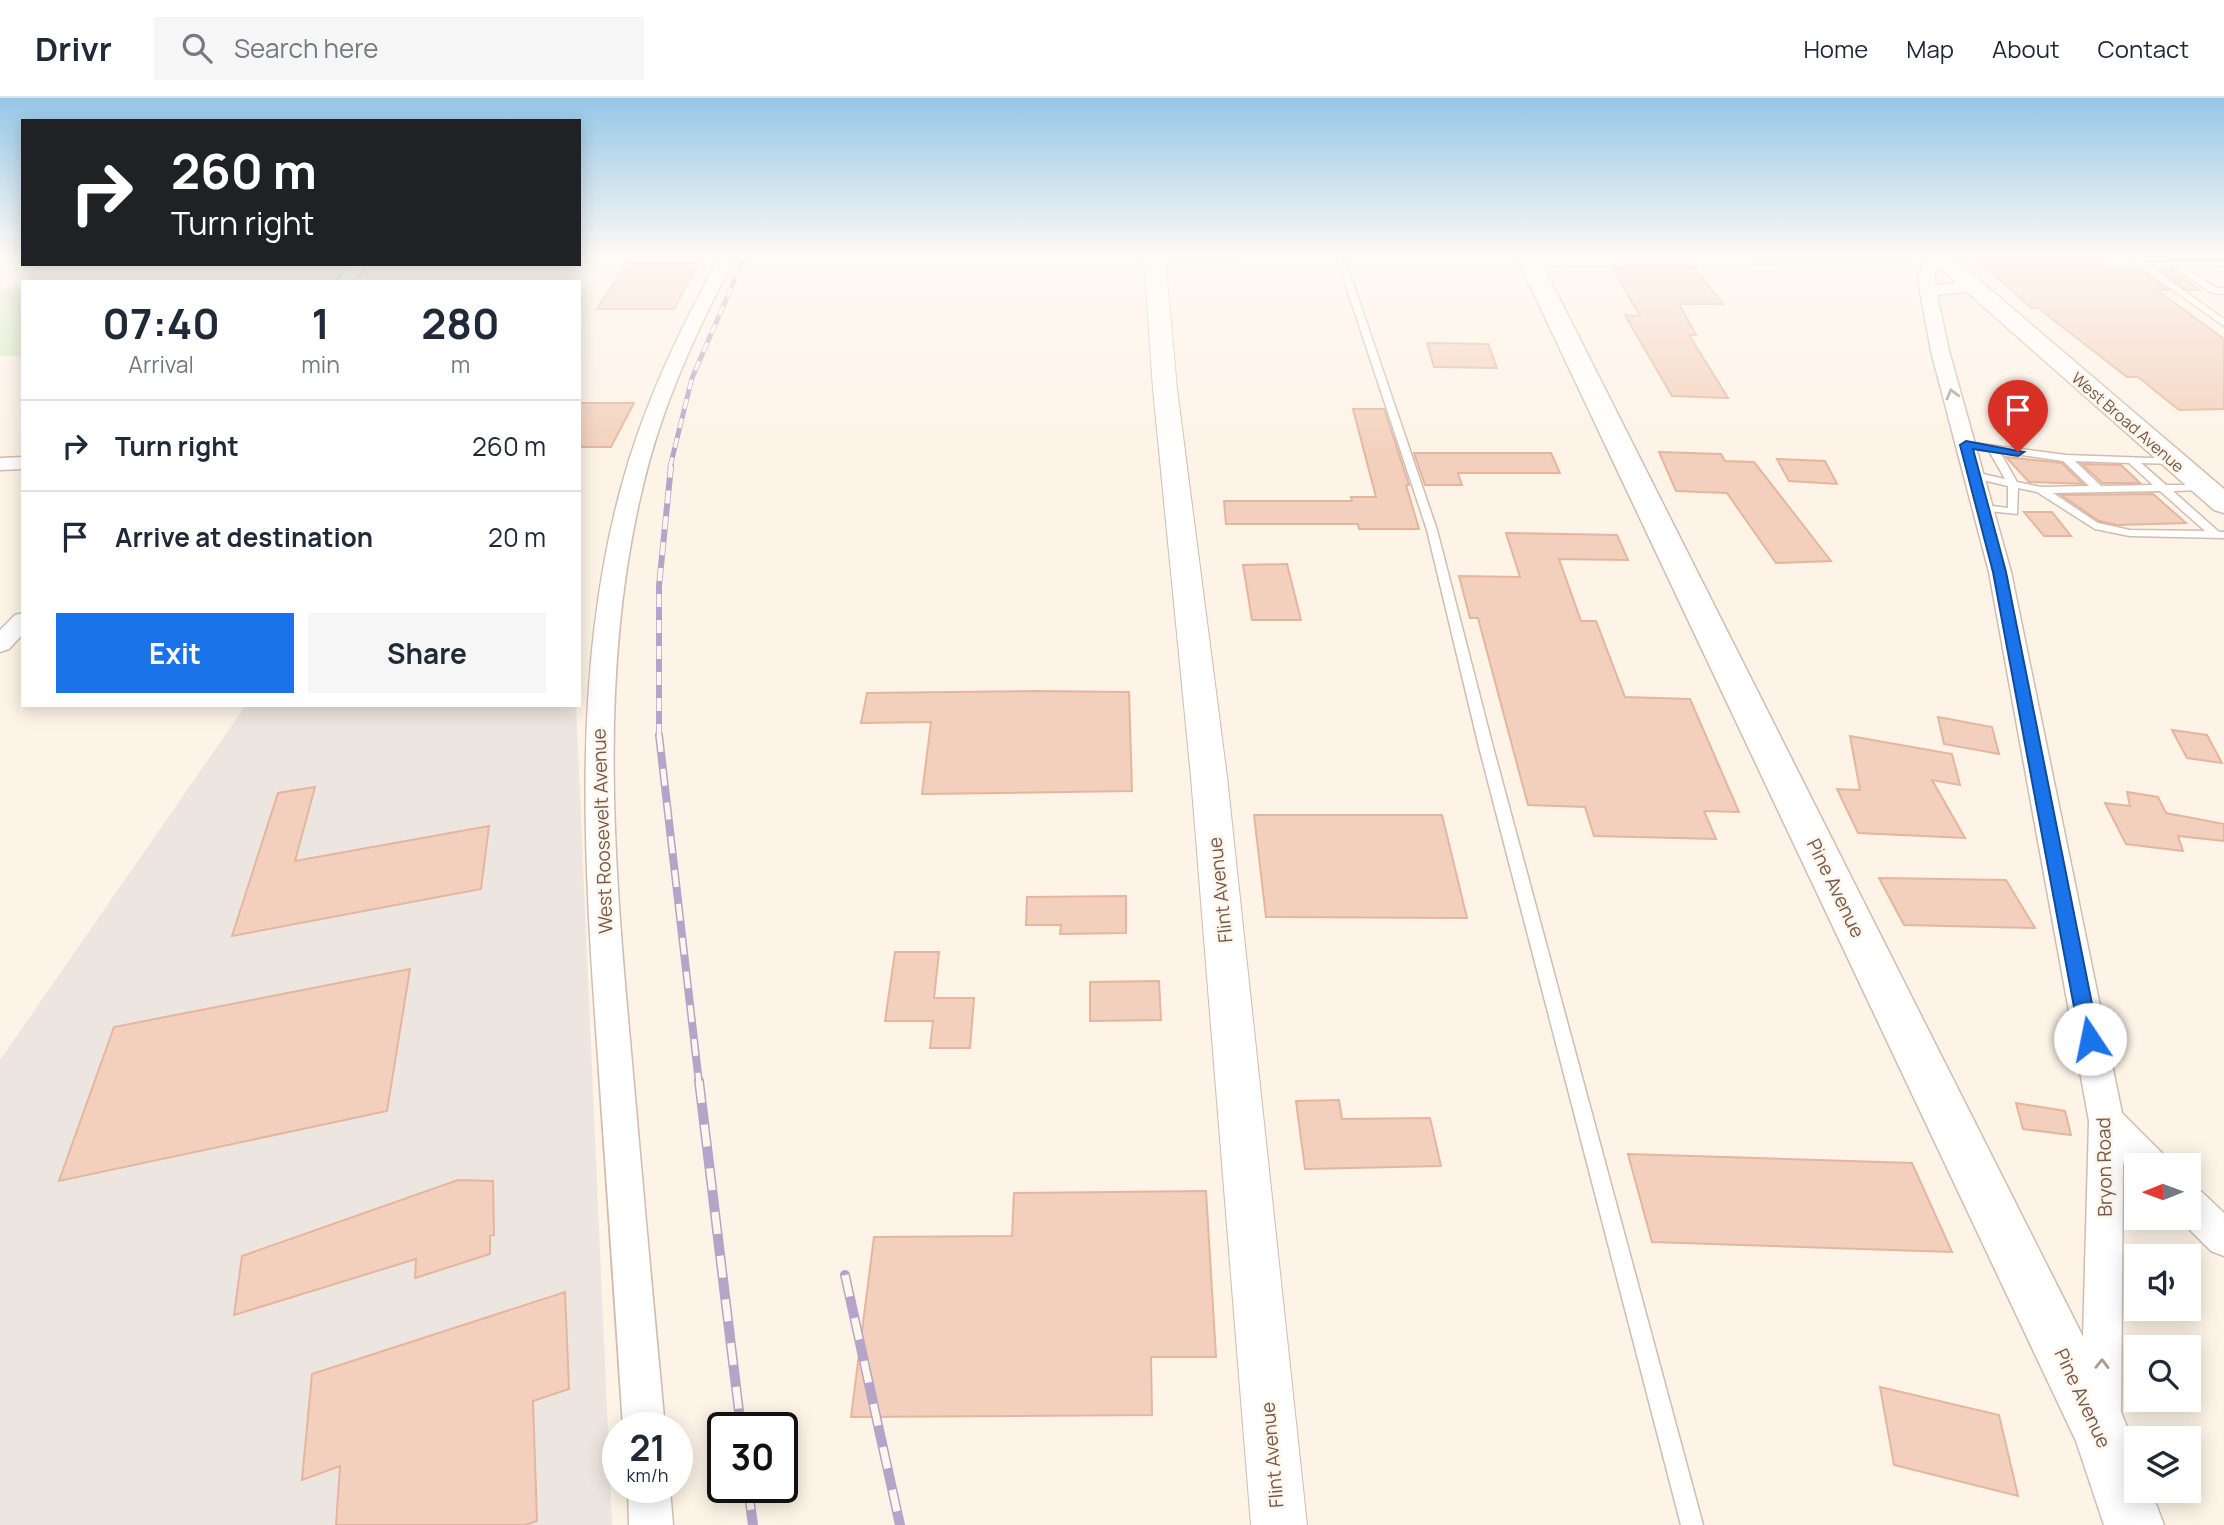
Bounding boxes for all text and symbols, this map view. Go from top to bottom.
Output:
search box [154,17,644,80]
text: Drivr [35,26,112,71]
icon: search [178,29,216,67]
text: Search here [234,30,378,66]
text: Home [1803,32,1868,65]
text: Map [1906,32,1954,65]
text: About [1992,32,2060,65]
text: Contact [2098,32,2189,65]
text: 260 m [171,137,317,204]
icon: right [56,147,147,238]
text: Turn right [171,201,314,245]
text: 07:40 [102,294,220,352]
text: 1 [311,294,330,352]
text: 280 [421,294,500,352]
text: Arrival [128,348,194,380]
text: min [301,348,340,380]
text: m [451,348,470,380]
street label: West Broad Avenue [2067,367,2189,477]
pin [1988,380,2048,452]
one-way arrow [1946,388,1960,400]
icon: arrive [1999,391,2037,429]
icon: right [56,427,94,465]
text: Turn right [115,428,239,464]
text: 260 m [472,428,546,464]
icon: arrive [56,518,94,556]
text: Arrive at destination [115,519,373,555]
text: 20 m [488,519,546,555]
button: Exit [56,613,294,693]
button: Share [308,613,546,693]
street label: West Roosevelt Avenue [585,728,619,934]
street label: Pine Avenue [1801,834,1871,942]
street label: Flint Avenue [1202,836,1238,944]
position arrow [2053,1002,2127,1076]
street label: Bryon Road [2090,1117,2118,1217]
north arrow [2124,1153,2202,1230]
map controls [2124,1153,2201,1503]
button: sound [2124,1244,2201,1321]
button: search [2124,1335,2201,1412]
street label: Pine Avenue [2049,1344,2117,1452]
one-way arrow [2094,1358,2110,1369]
street label: Flint Avenue [1254,1401,1290,1509]
speed limit sign: 30 [707,1412,798,1503]
text: 21 [629,1424,666,1472]
button: layers [2124,1426,2201,1503]
text: km/h [627,1463,668,1487]

